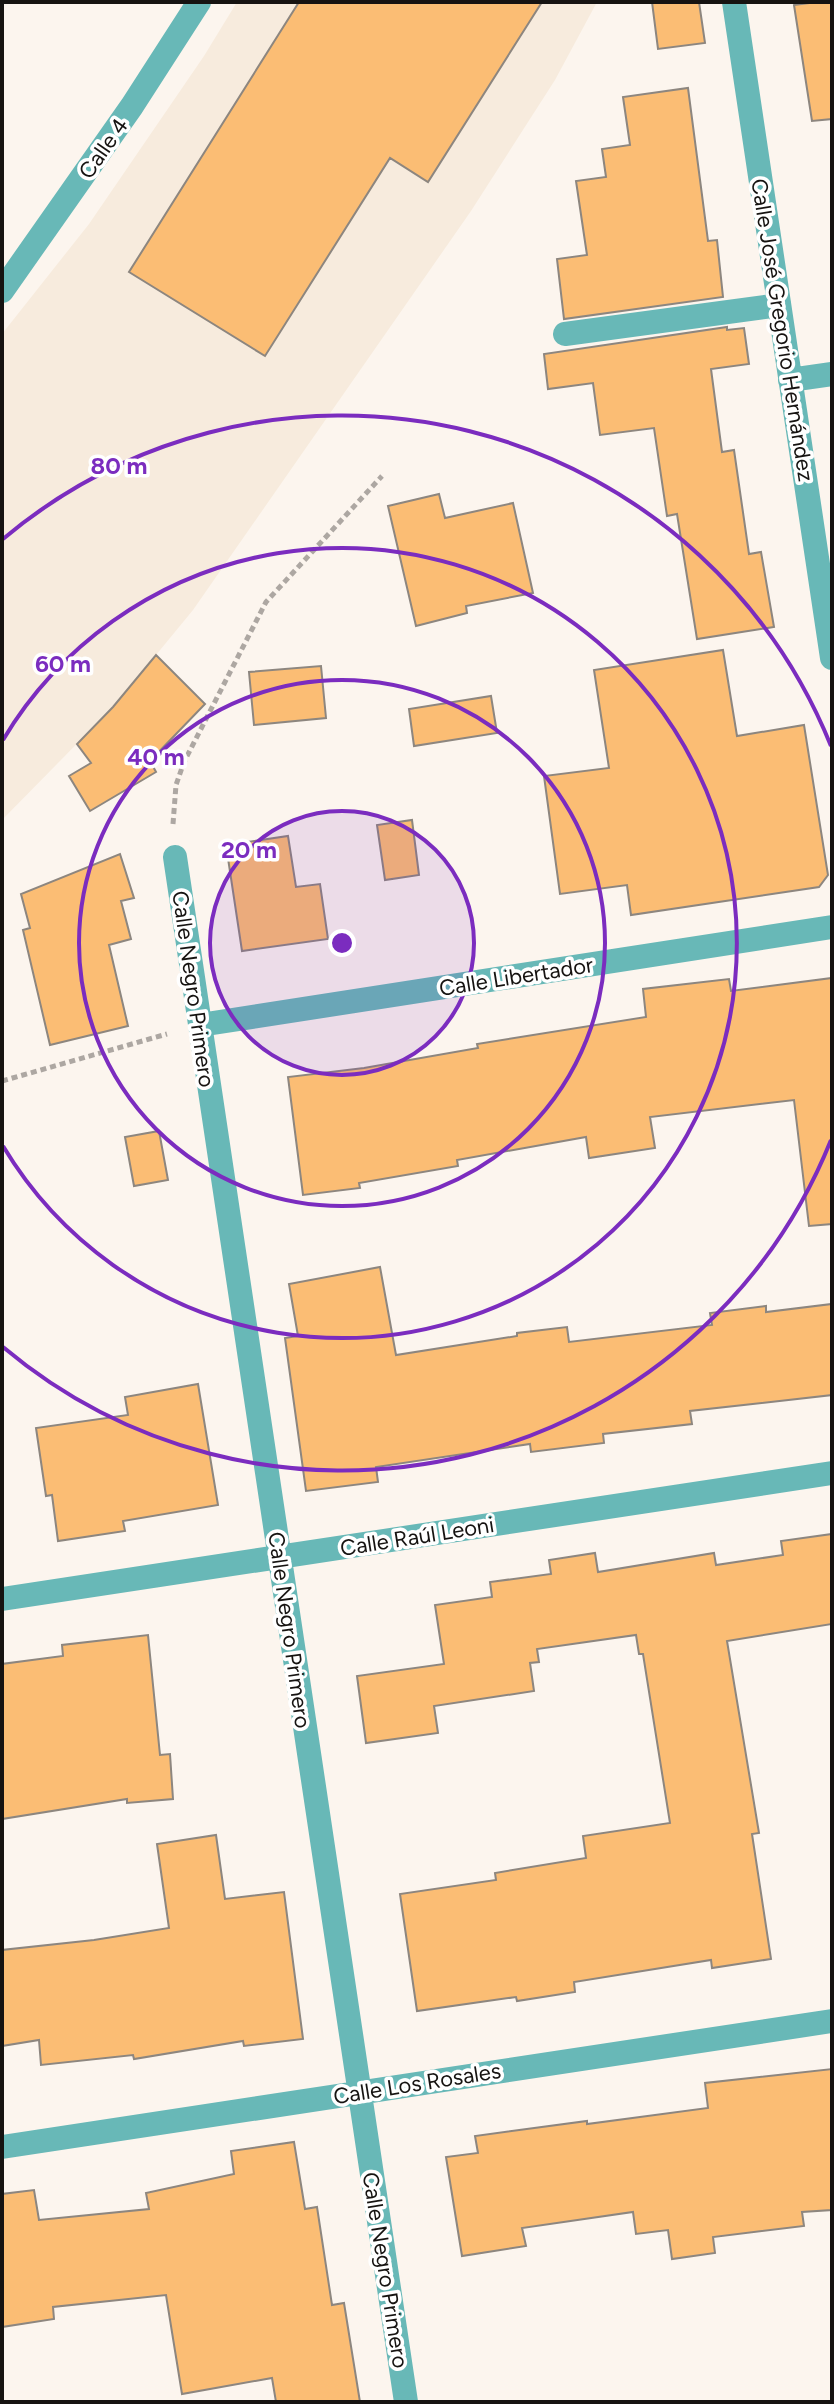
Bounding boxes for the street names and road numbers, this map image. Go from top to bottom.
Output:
street label: Calle 4 [73,113,134,184]
street label: Calle José Gregorio Hernández [745,177,820,483]
street label: Calle Negro Primero [166,889,221,1089]
street label: Calle Libertador [437,951,596,1002]
street label: Calle Raúl Leoni [338,1511,496,1562]
street label: Calle Negro Primero [262,1530,317,1730]
street label: Calle Los Rosales [331,2057,503,2110]
street label: Calle Negro Primero [357,2170,414,2370]

